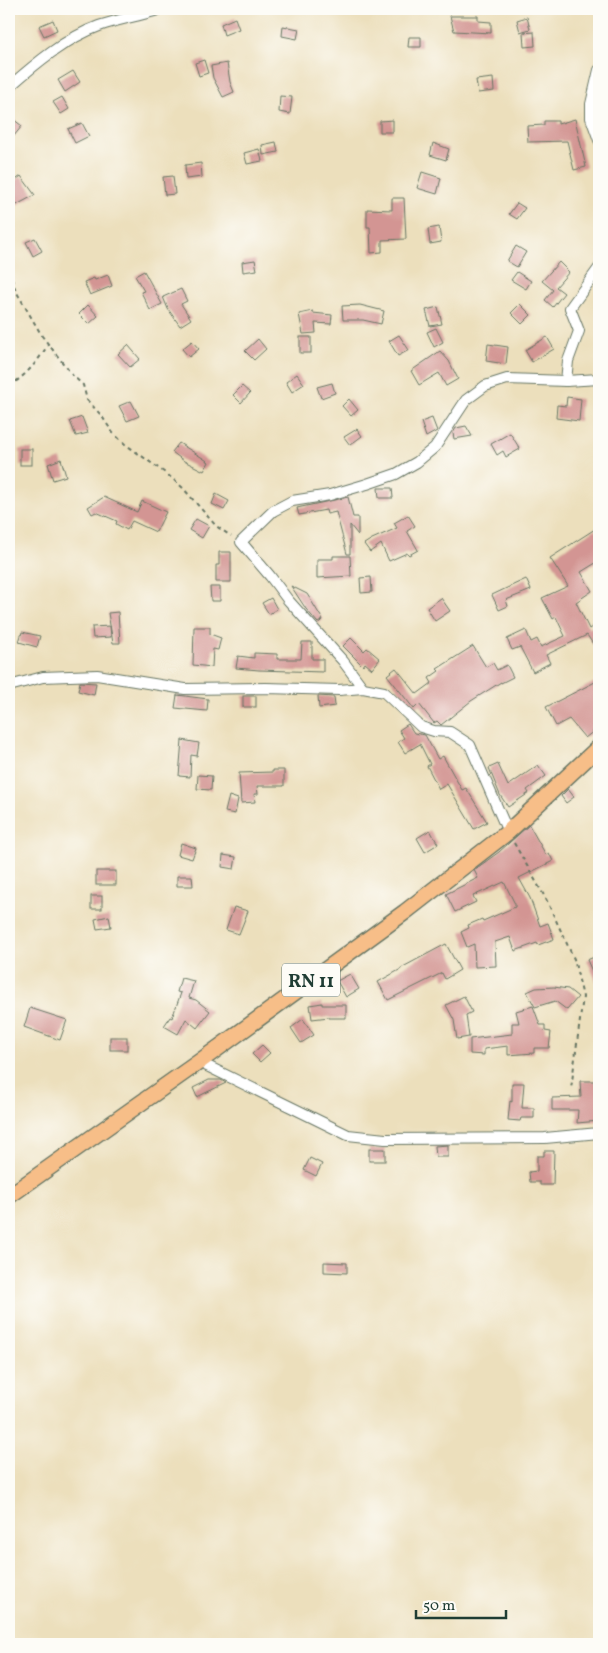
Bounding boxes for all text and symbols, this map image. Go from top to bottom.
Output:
road number: RN 11 [282,964,340,996]
scale bar [416,1588,506,1620]
text: 50 m [423,1596,455,1617]

